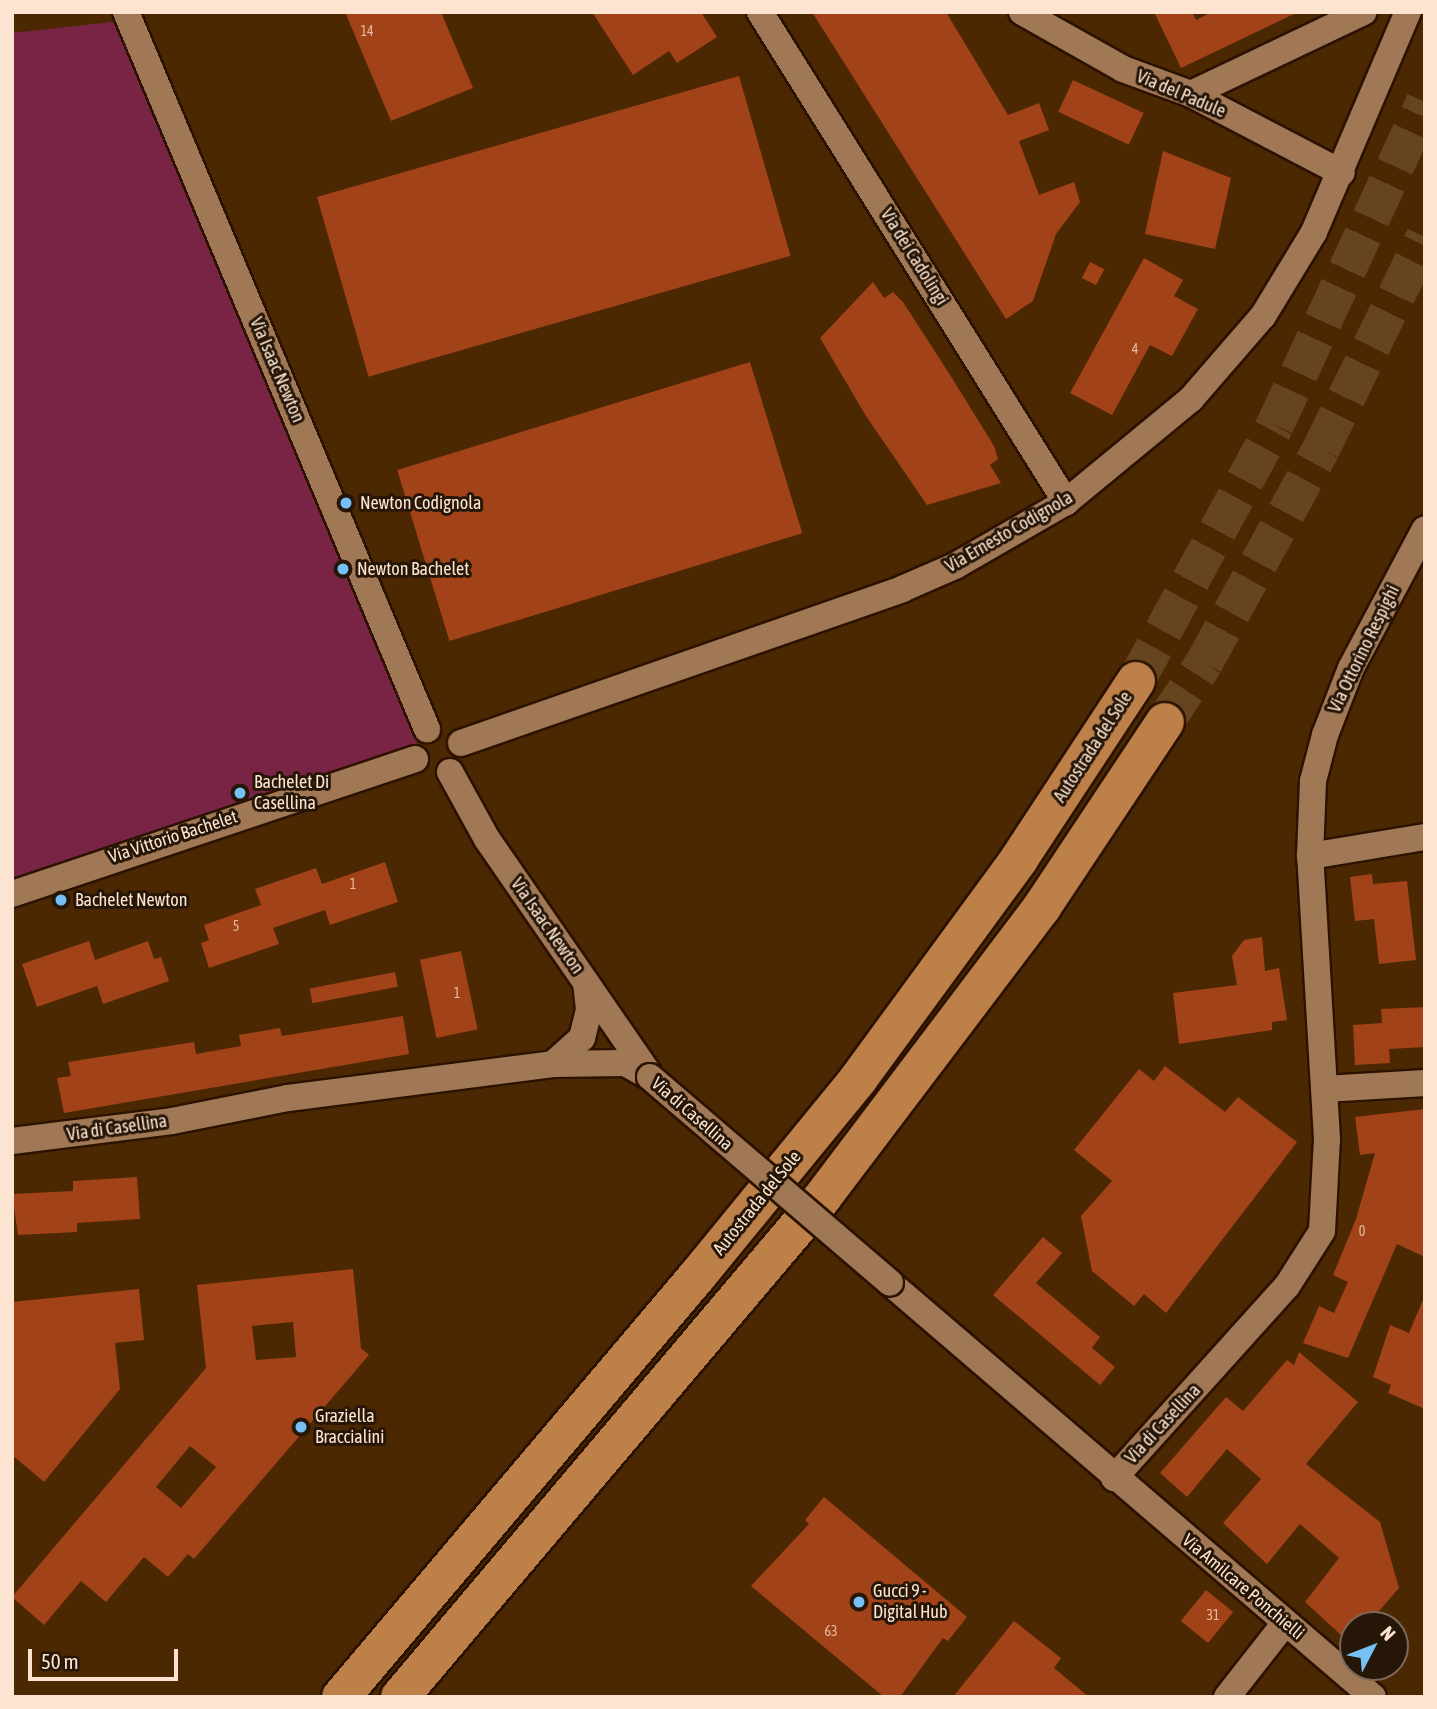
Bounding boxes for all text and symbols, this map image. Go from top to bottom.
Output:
house number: 14 [360,23,374,39]
street label: Via del Padule [1133,66,1229,122]
street label: Via dei Cadolingi [876,205,952,309]
street label: Via Isaac Newton [245,314,309,426]
house number: 4 [1132,341,1138,357]
street label: Via Ernesto Codignola [942,487,1076,577]
place label: Newton Codignola [360,492,481,514]
marker: Newton Codignola [338,495,354,511]
place label: Newton Bachelet [357,558,469,580]
marker: Newton Bachelet [335,561,351,577]
street label: Via Ottorino Respighi [1324,582,1404,716]
street label: Autostrada del Sole [1049,687,1137,807]
place label: Bachelet Di Casellina [254,772,329,814]
marker: Bachelet Di Casellina [232,785,248,801]
street label: Via Vittorio Bachelet [106,806,240,868]
street label: Via Isaac Newton [506,874,588,978]
house number: 1 [350,876,356,892]
place label: Bachelet Newton [75,889,187,911]
marker: Bachelet Newton [53,892,69,908]
house number: 5 [233,918,239,934]
house number: 1 [454,985,460,1001]
street label: Via di Casellina [647,1073,737,1155]
street label: Via di Casellina [66,1110,168,1146]
street label: Autostrada del Sole [708,1146,806,1260]
house number: 0 [1359,1223,1365,1239]
street label: Via di Casellina [1121,1380,1205,1468]
place label: Graziella Braccialini [315,1406,384,1448]
marker: Graziella Braccialini [293,1419,309,1435]
street label: Via Amilcare Ponchielli [1178,1530,1308,1644]
place label: Gucci 9 - Digital Hub [873,1581,948,1624]
marker: Gucci 9 - Digital Hub [851,1594,867,1610]
house number: 31 [1206,1607,1220,1623]
north arrow [1339,1611,1409,1681]
text: N [1376,1622,1400,1645]
house number: 63 [824,1623,838,1639]
scale bar [32,1636,182,1680]
text: 50 m [41,1649,79,1673]

